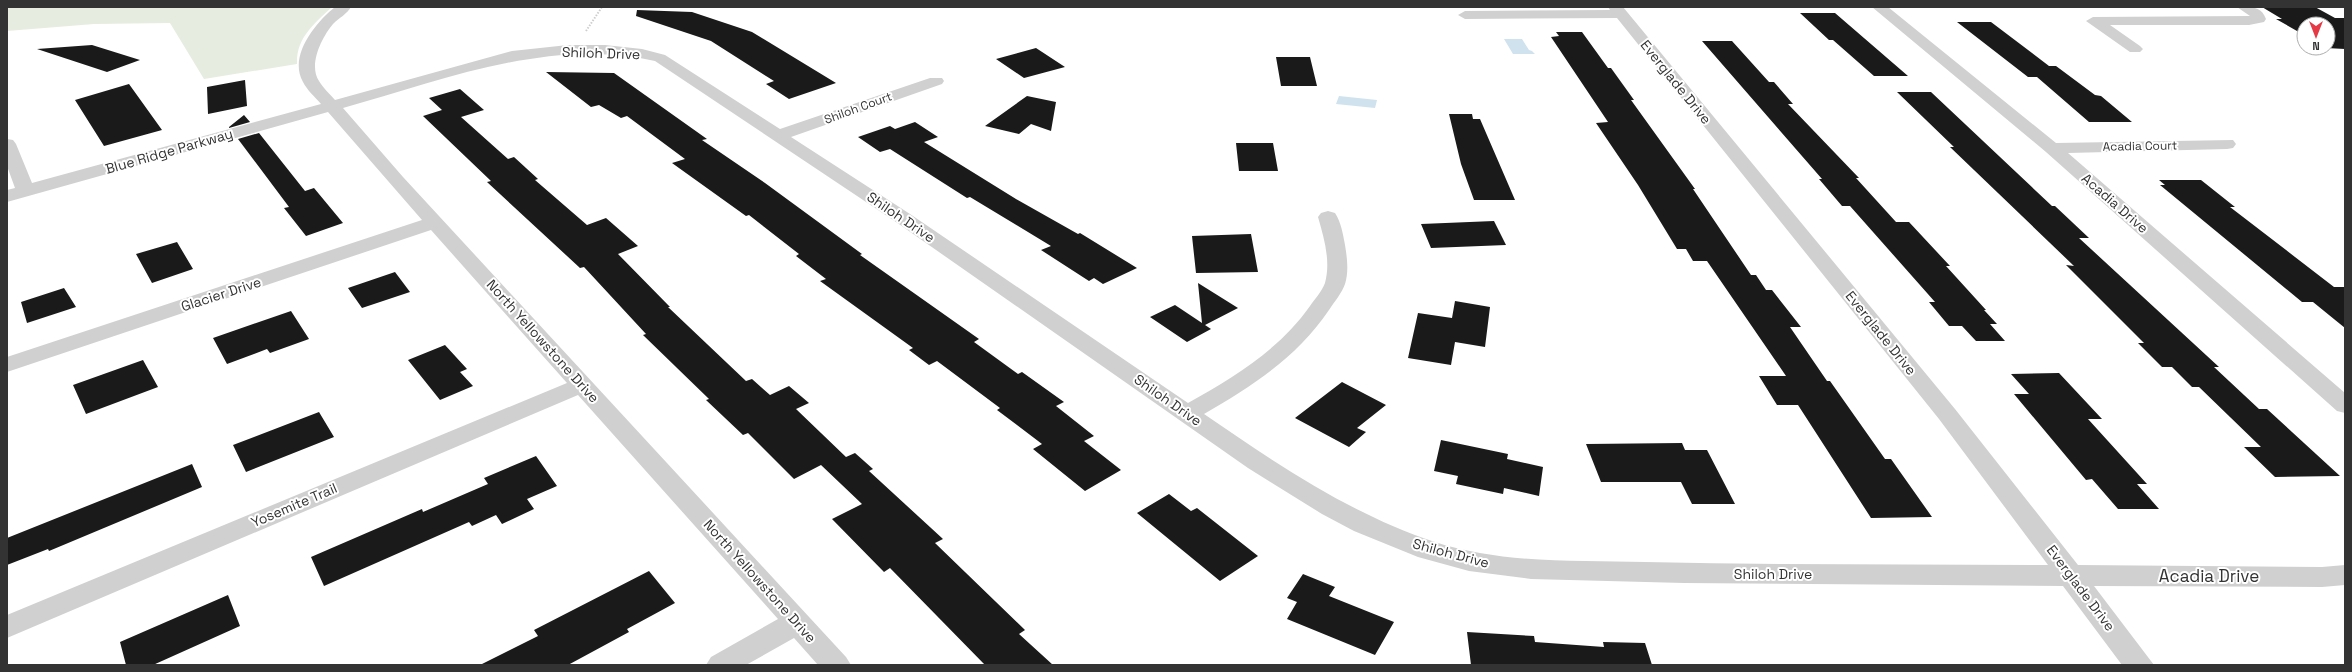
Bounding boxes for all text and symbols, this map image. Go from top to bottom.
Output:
north arrow [2296,16,2336,56]
street label: Everglade Drive [1637,36,1715,128]
text: N [2312,39,2320,53]
street label: Shiloh Drive [562,43,640,63]
street label: Shiloh Court [822,88,894,128]
street label: Blue Ridge Parkway [103,124,235,178]
street label: Acadia Court [2103,137,2177,155]
street label: Acadia Drive [2078,169,2152,237]
street label: Shiloh Drive [863,188,939,246]
street label: Glacier Drive [179,273,263,315]
street label: North Yellowstone Drive [483,276,603,406]
street label: Everglade Drive [1842,287,1920,379]
street label: Shiloh Drive [1131,370,1205,430]
street label: Yosemite Trail [248,479,340,531]
street label: North Yellowstone Drive [700,516,820,646]
street label: Shiloh Drive [1411,534,1491,572]
street label: Everglade Drive [2043,541,2119,635]
street label: Shiloh Drive [1734,565,1812,583]
street label: Acadia Drive [2159,565,2259,587]

